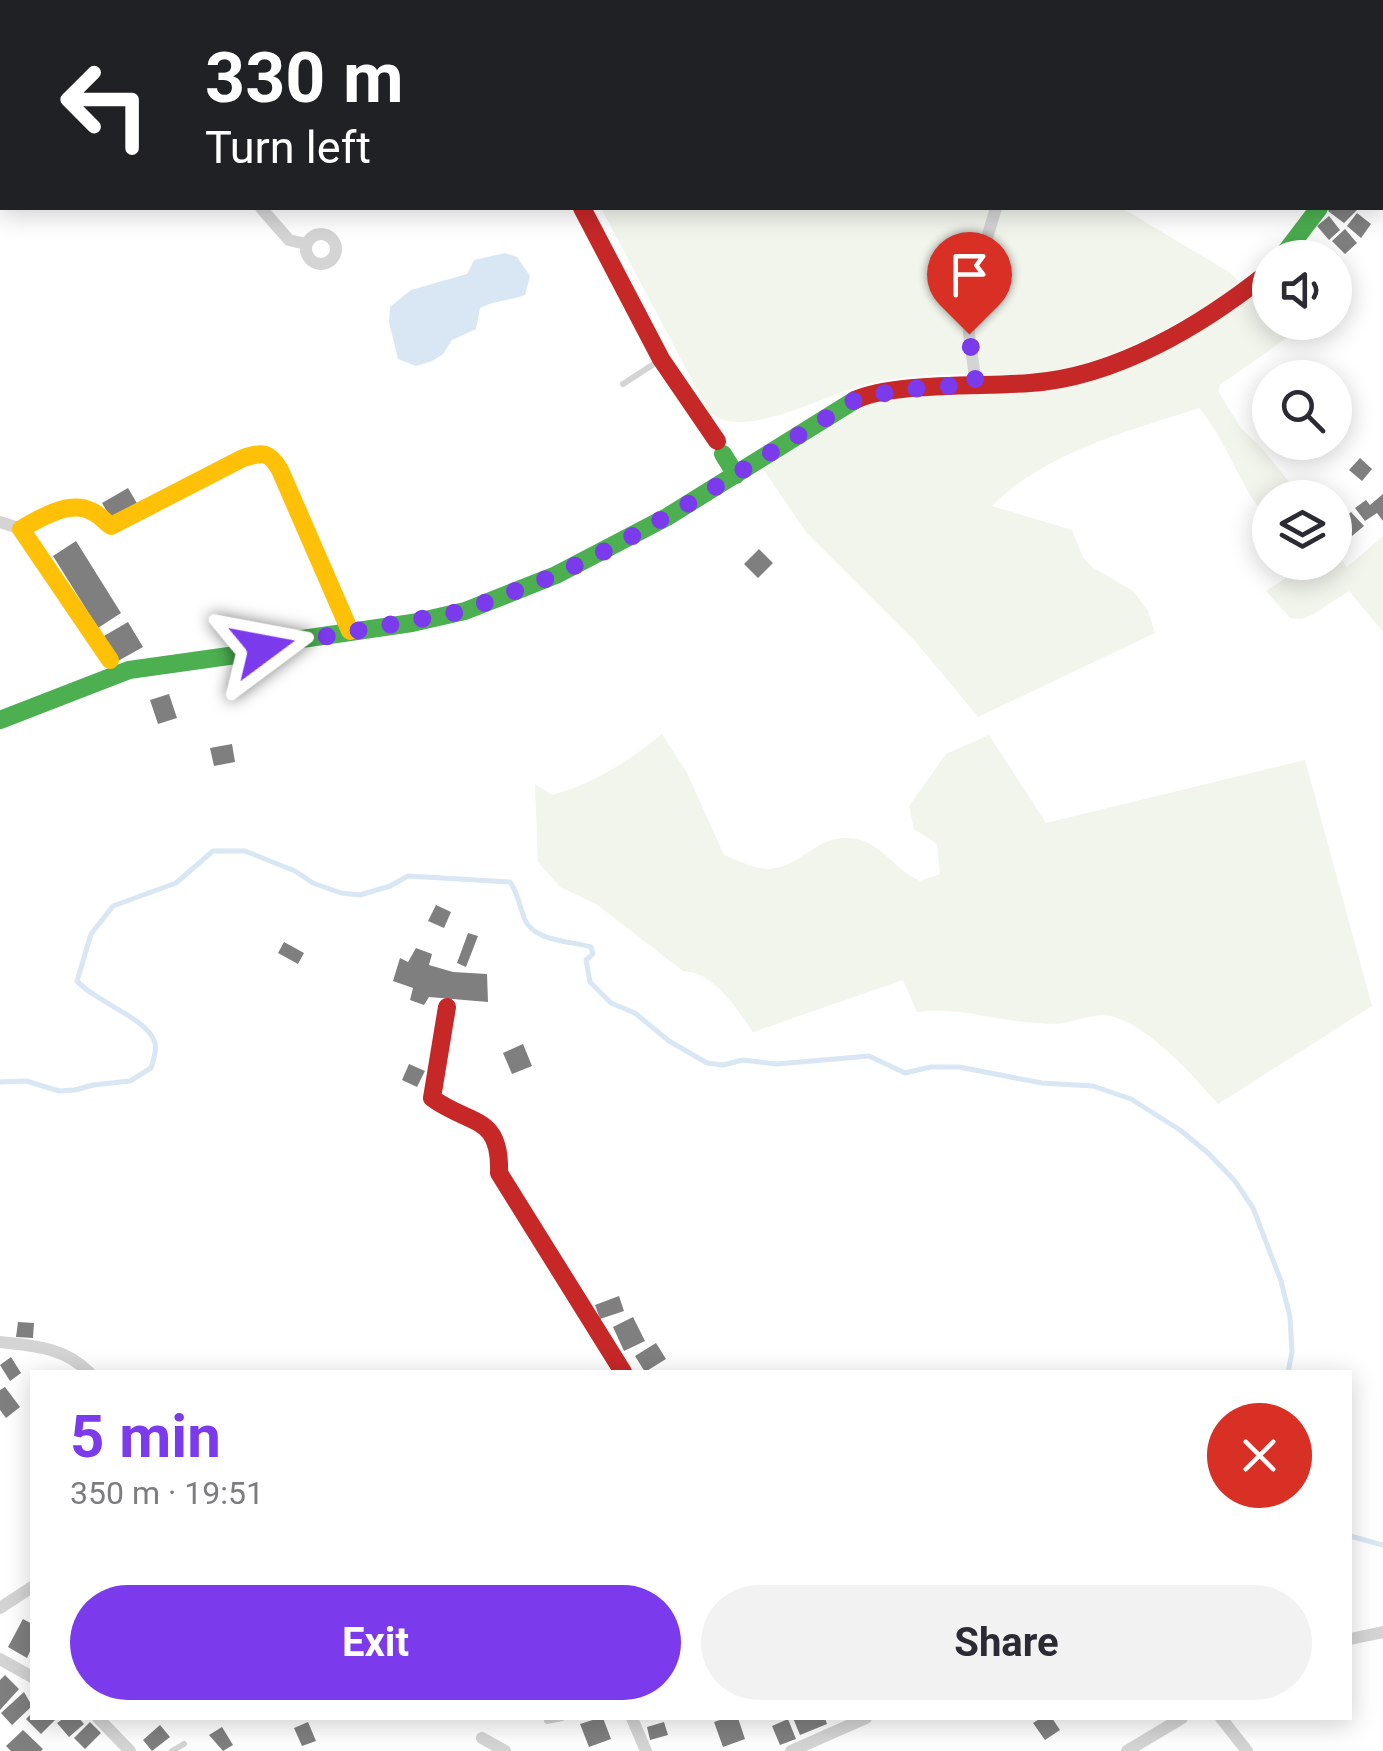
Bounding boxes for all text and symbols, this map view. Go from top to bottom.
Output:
text: 330 m [205,37,404,119]
icon: left [40,40,170,170]
text: Turn left [205,121,371,174]
pin [927,232,1012,335]
map controls [1252,240,1352,580]
button: sound [1252,240,1352,340]
icon: arrive [942,247,997,302]
button: search [1252,360,1352,460]
button: layers [1252,480,1352,580]
position arrow [211,596,315,700]
text: 5 min [70,1401,221,1472]
button: close [1207,1403,1312,1508]
text: 350 m · 19:51 [70,1474,264,1512]
button: Exit [70,1585,681,1700]
button: Share [701,1585,1312,1700]

